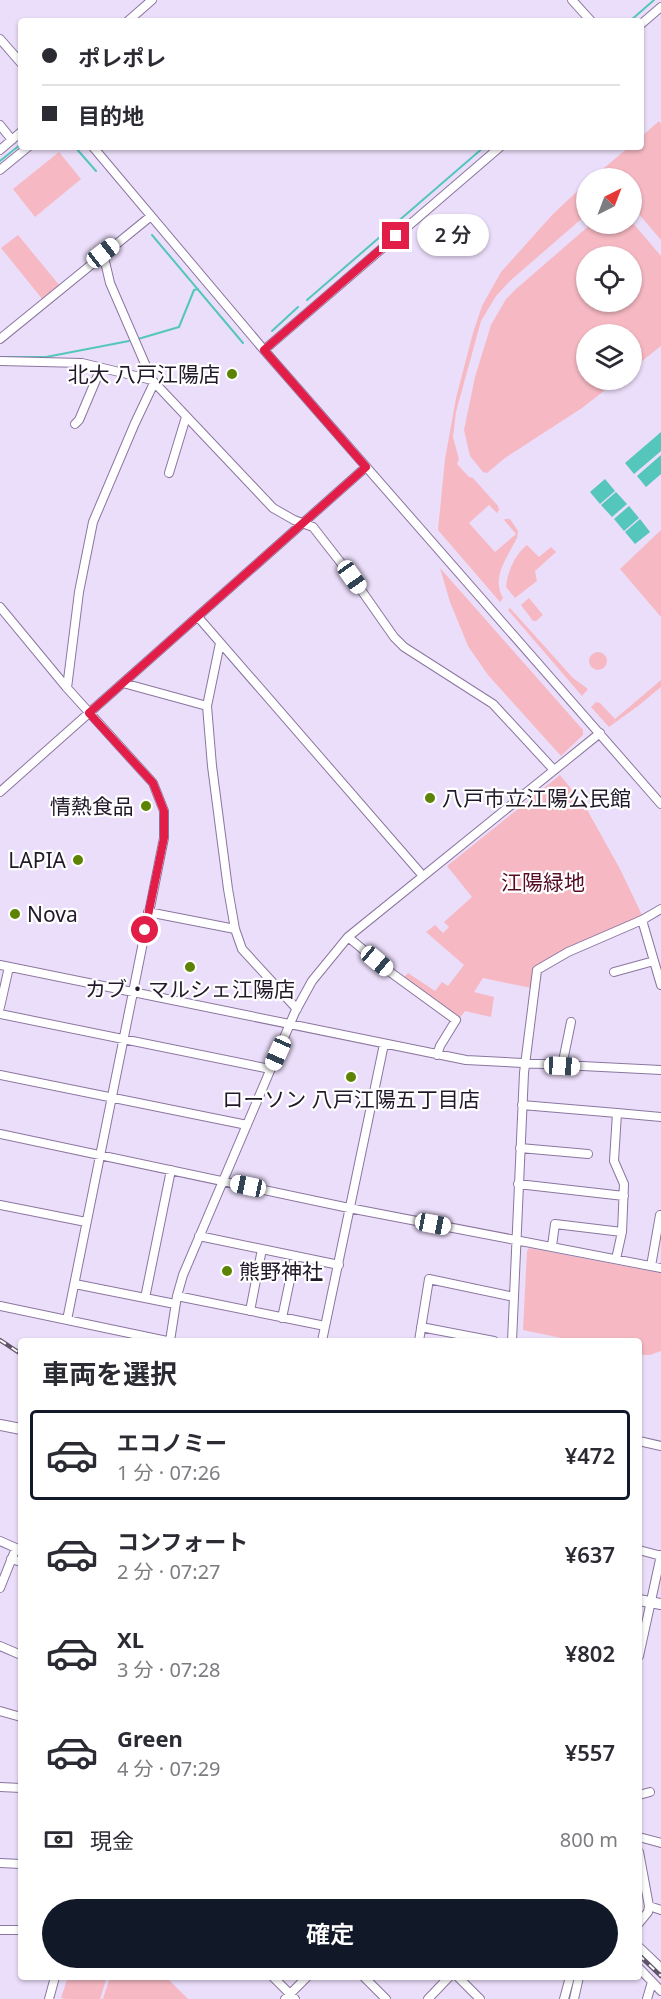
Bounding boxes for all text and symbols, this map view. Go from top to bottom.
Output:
text: ポレポレ [78,42,166,72]
text: 目的地 [78,100,144,130]
north arrow [576,168,642,234]
map controls [576,168,642,390]
callout: 2 分 [417,215,489,257]
text: 2 分 [435,221,471,248]
route end [382,222,409,249]
car [83,235,123,271]
button: locate [576,246,642,312]
button: layers [576,324,642,390]
place label: 北大 八戸江陽店 [68,360,220,388]
marker: 北大 八戸江陽店 [225,367,239,381]
car [334,557,370,597]
place label: 八戸市立江陽公民館 [442,784,631,812]
marker: 八戸市立江陽公民館 [423,791,437,805]
place label: 情熱食品 [50,792,134,820]
marker: 情熱食品 [139,799,153,813]
place label: LAPIA [8,846,67,874]
marker: LAPIA [71,853,85,867]
park label: 江陽緑地 [501,868,585,896]
place label: Nova [27,900,78,928]
marker: Nova [8,907,22,921]
route start [131,916,158,943]
car [357,943,397,979]
marker: カブ・マルシェ江陽店 [183,960,197,974]
place label: カブ・マルシェ江陽店 [85,975,295,1003]
car [262,1033,294,1073]
car [544,1056,580,1076]
marker: ローソン 八戸江陽五丁目店 [344,1070,358,1084]
place label: ローソン 八戸江陽五丁目店 [222,1085,480,1113]
car [229,1173,267,1199]
car [414,1212,452,1236]
place label: 熊野神社 [239,1257,323,1285]
marker: 熊野神社 [220,1264,234,1278]
text: 車両を選択 [42,1355,177,1392]
text: エコノミー [117,1427,227,1457]
icon: car [45,1428,99,1482]
text: ¥472 [565,1440,615,1470]
text: 1 分 · 07:26 [117,1459,221,1486]
text: コンフォート [117,1526,248,1556]
icon: car [45,1527,99,1581]
text: ¥637 [565,1539,615,1569]
text: 2 分 · 07:27 [117,1558,221,1585]
text: XL [117,1624,144,1654]
icon: car [45,1626,99,1680]
text: ¥802 [565,1638,615,1668]
text: 3 分 · 07:28 [117,1656,221,1683]
text: Green [117,1723,183,1753]
icon: car [45,1725,99,1779]
text: ¥557 [565,1737,615,1767]
text: 4 分 · 07:29 [117,1755,221,1782]
icon: cash [42,1823,75,1856]
text: 現金 [90,1825,134,1855]
text: 800 m [560,1826,618,1853]
button: 確定 [42,1899,618,1968]

